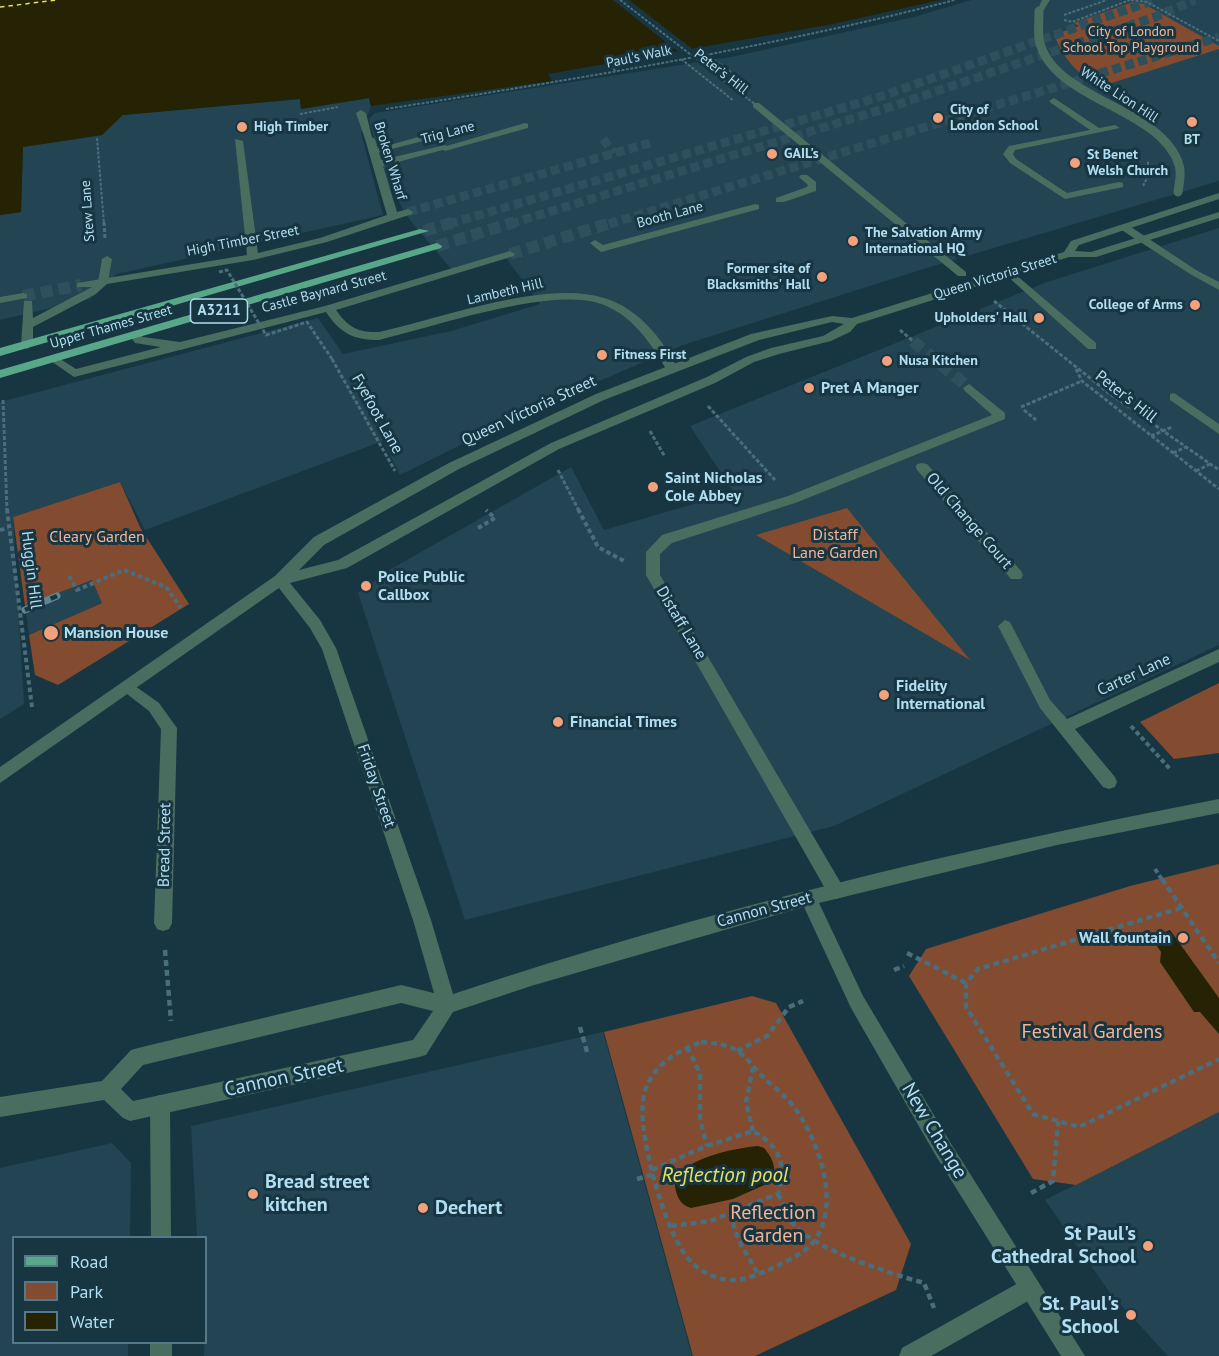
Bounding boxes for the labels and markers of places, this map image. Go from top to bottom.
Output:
place label: City of London School [950,102,1038,134]
marker: City of London School [931,111,945,125]
marker: BT [1185,115,1199,129]
place label: High Timber [254,119,328,135]
marker: High Timber [235,120,249,134]
place label: BT [1184,132,1200,148]
place label: GAIL's [784,146,819,162]
marker: GAIL's [765,147,779,161]
place label: St Benet Welsh Church [1087,147,1168,180]
marker: St Benet Welsh Church [1068,156,1082,170]
place label: The Salvation Army International HQ [865,225,982,258]
marker: The Salvation Army International HQ [846,234,860,248]
place label: Former site of Blacksmiths' Hall [707,261,810,294]
marker: Former site of Blacksmiths' Hall [815,270,829,284]
place label: College of Arms [1089,297,1183,313]
marker: College of Arms [1188,298,1202,312]
place label: Upholders' Hall [935,310,1027,326]
marker: Upholders' Hall [1032,311,1046,325]
place label: Fitness First [614,347,686,363]
marker: Fitness First [595,348,609,362]
place label: Nusa Kitchen [899,353,978,369]
marker: Nusa Kitchen [880,354,894,368]
place label: Pret A Manger [821,378,919,398]
marker: Pret A Manger [802,381,816,395]
place label: Saint Nicholas Cole Abbey [665,468,763,506]
marker: Saint Nicholas Cole Abbey [646,480,660,494]
place label: Police Public Callbox [378,567,465,605]
marker: Police Public Callbox [359,579,373,593]
place label: Mansion House [64,623,168,643]
marker: Mansion House [42,624,60,642]
place label: Fidelity International [896,676,985,714]
marker: Fidelity International [877,688,891,702]
place label: Financial Times [570,712,677,732]
marker: Financial Times [551,715,565,729]
place label: Wall fountain [1079,928,1171,948]
marker: Wall fountain [1176,931,1190,945]
place label: Bread street kitchen [265,1170,369,1217]
marker: Bread street kitchen [246,1187,260,1201]
place label: Dechert [435,1196,502,1220]
marker: Dechert [416,1201,430,1215]
place label: St Paul's Cathedral School [991,1222,1136,1269]
marker: St Paul's Cathedral School [1141,1239,1155,1253]
place label: St. Paul's School [1042,1292,1119,1339]
marker: St. Paul's School [1124,1308,1138,1322]

